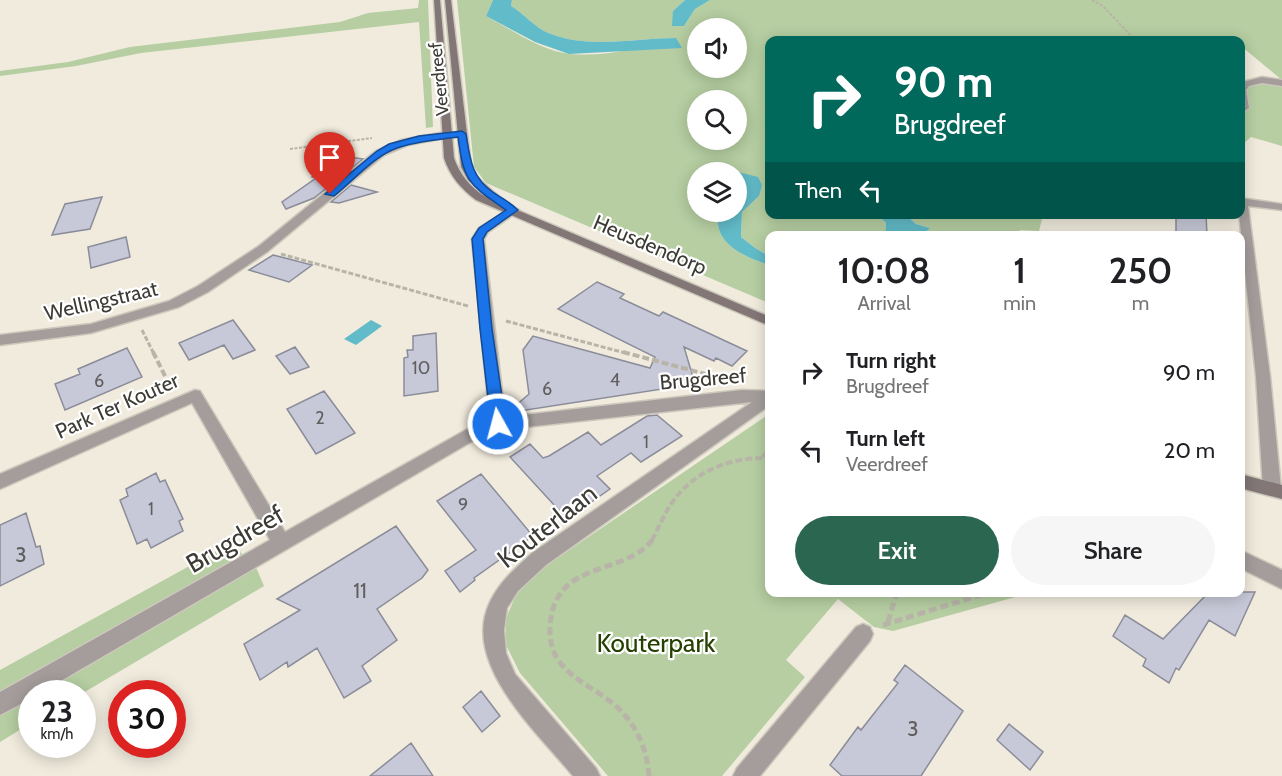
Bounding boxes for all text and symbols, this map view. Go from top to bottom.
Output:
map controls [687,18,747,222]
button: sound [687,18,747,78]
street label: Veerdreef [424,41,454,117]
text: 90 m [894,56,993,108]
icon: right [795,60,873,138]
button: search [687,90,747,150]
text: Brugdreef [894,108,1006,141]
pin [304,132,355,194]
icon: arrive [313,141,346,174]
button: layers [687,162,747,222]
icon: left [854,174,887,207]
text: Then [795,177,842,204]
street label: Heusdendorp [590,209,711,280]
text: 10:08 [838,248,931,292]
text: 1 [1013,248,1026,292]
text: 250 [1109,248,1172,292]
street label: Wellingstraat [42,275,160,326]
text: Arrival [857,291,911,315]
text: min [1003,291,1036,315]
text: m [1132,291,1149,315]
text: Turn right [846,347,936,374]
icon: right [795,356,828,389]
house number: 10 [412,357,430,379]
text: 90 m [1163,359,1215,386]
street label: Brugdreef [659,362,747,395]
street label: Park Ter Kouter [51,367,183,444]
house number: 4 [610,369,620,391]
house number: 6 [94,370,104,392]
text: Brugdreef [846,374,929,398]
house number: 6 [542,378,552,400]
position arrow [466,392,530,456]
house number: 2 [315,407,325,429]
text: Turn left [846,425,925,452]
house number: 1 [643,431,649,453]
icon: left [795,434,828,467]
text: 20 m [1164,437,1215,464]
text: Veerdreef [846,452,928,476]
street label: Kouterlaan [491,477,603,575]
house number: 9 [458,494,468,516]
house number: 1 [148,498,154,520]
street label: Brugdreef [180,498,290,580]
button: Exit [795,516,999,585]
button: Share [1011,516,1215,585]
house number: 3 [15,542,27,567]
house number: 11 [353,578,367,603]
park label: Kouterpark [597,627,716,659]
speed limit sign: 30 [108,680,186,758]
text: 23 [41,693,73,730]
house number: 3 [907,716,919,741]
text: km/h [41,725,73,743]

